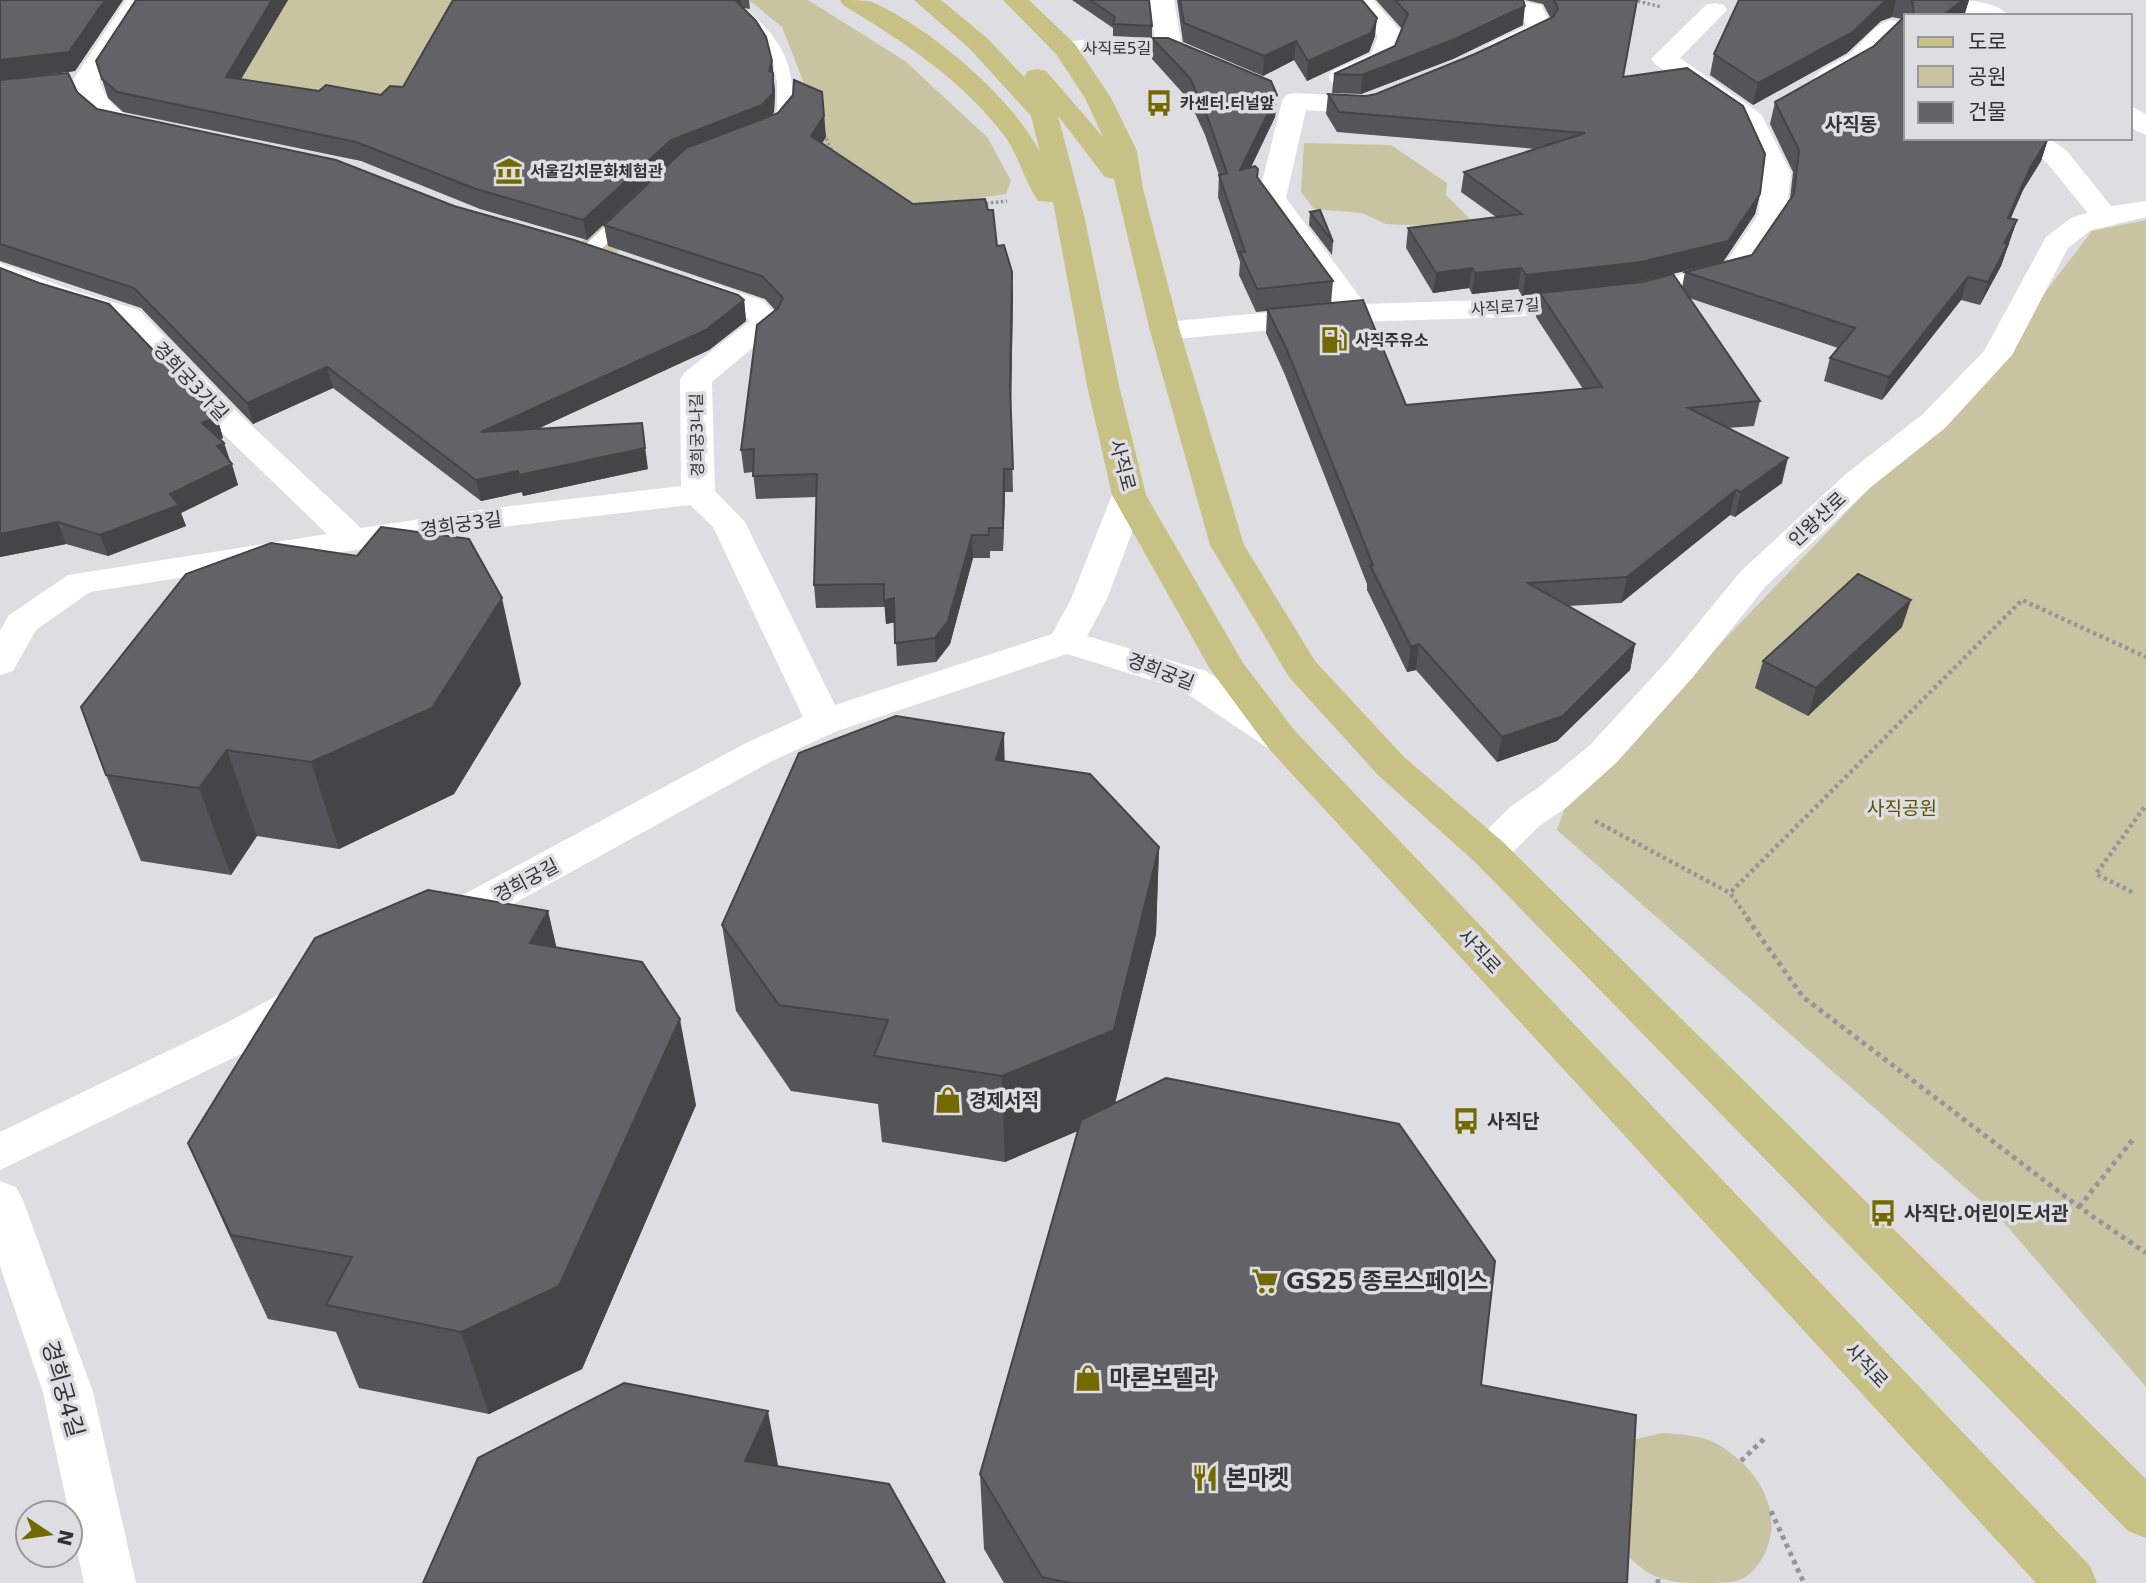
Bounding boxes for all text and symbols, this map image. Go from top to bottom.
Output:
legend [1904,14,2132,140]
text: 도로 [1968,30,2007,54]
street label: 사직로5길 [1082,39,1152,58]
text: 공원 [1968,65,2007,89]
bus stop icon: 카센터.터널앞 [1144,88,1174,118]
place label: 카센터.터널앞 [1180,94,1275,113]
text: 건물 [1968,100,2007,124]
district label: 사직동 [1825,113,1877,135]
museum icon: 서울김치문화체험관 [494,156,524,186]
place label: 서울김치문화체험관 [530,162,663,181]
street label: 사직로7길 [1470,295,1540,319]
fuel station icon: 사직주유소 [1319,325,1349,355]
place label: 사직주유소 [1355,331,1429,350]
street label: 경희궁3가길 [149,337,233,425]
street label: 경희궁3나길 [687,393,707,477]
street label: 사직로 [1106,437,1140,493]
street label: 인왕산로 [1784,487,1850,551]
street label: 경희궁3길 [419,507,503,541]
street label: 경희궁길 [1124,648,1198,694]
park label: 사직공원 [1867,797,1937,819]
street label: 경희궁길 [490,854,562,906]
street label: 사직로 [1454,924,1506,978]
shop icon: 경제서적 [933,1085,963,1115]
place label: 경제서적 [969,1089,1039,1111]
bus stop icon: 사직단 [1451,1106,1481,1136]
place label: 사직단 [1487,1110,1540,1132]
bus stop icon: 사직단.어린이도서관 [1868,1198,1898,1228]
place label: 사직단.어린이도서관 [1904,1202,2069,1224]
supermarket icon: GS25 종로스페이스 [1250,1266,1280,1296]
place label: GS25 종로스페이스 [1286,1268,1488,1294]
street label: 경희궁4길 [37,1338,89,1440]
street label: 사직로 [1841,1338,1893,1392]
shop icon: 마론보텔라 [1073,1363,1103,1393]
place label: 마론보텔라 [1109,1365,1215,1391]
restaurant icon: 본마켓 [1190,1463,1220,1493]
place label: 본마켓 [1226,1465,1289,1491]
north arrow [14,1499,84,1569]
text: N [53,1528,78,1548]

